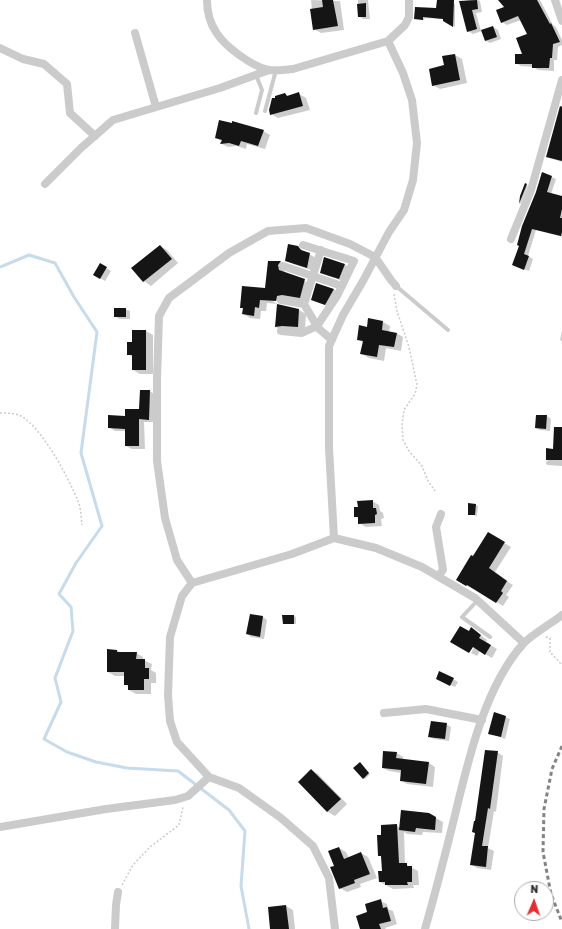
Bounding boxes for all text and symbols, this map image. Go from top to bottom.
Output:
north arrow [514,881,554,921]
text: N [530,883,539,896]

